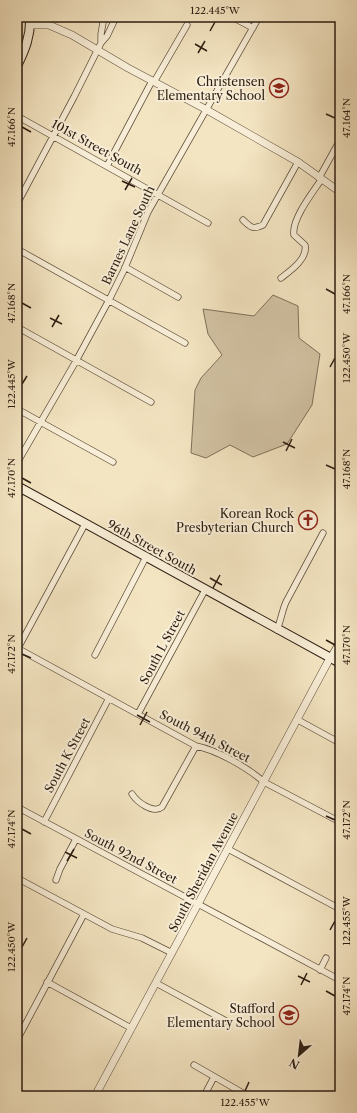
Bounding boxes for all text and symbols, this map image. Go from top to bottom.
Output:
text: 122.445°W [190,4,241,17]
place label: Christensen Elementary School [157,74,265,103]
school or university icon: Christensen Elementary School [268,77,290,99]
text: 47.164°N [340,98,353,138]
text: 47.166°N [5,107,18,147]
street label: 101st Street South [49,116,145,178]
street label: Barnes Lane South [98,183,158,287]
text: 47.166°N [340,274,353,314]
text: 47.168°N [5,283,18,323]
text: 122.450°W [340,332,353,383]
text: 122.445°W [5,358,18,409]
text: 47.168°N [340,449,353,489]
text: 47.170°N [5,458,18,498]
place label: Korean Rock Presbyterian Church [176,506,295,535]
church icon: Korean Rock Presbyterian Church [297,509,319,531]
street label: 96th Street South [105,516,200,578]
street label: South L Street [136,607,188,687]
text: 47.170°N [340,625,353,665]
text: 47.172°N [5,634,18,674]
street label: South 94th Street [157,707,254,766]
street label: South K Street [41,714,93,795]
text: 47.172°N [340,800,353,840]
street label: South Sheridan Avenue [165,809,241,934]
text: 47.174°N [5,810,18,848]
street label: South 92nd Street [82,825,181,887]
text: 122.455°W [340,895,353,946]
text: 122.450°W [5,921,18,972]
text: 47.174°N [340,977,353,1015]
place label: Stafford Elementary School [167,1001,276,1030]
school or university icon: Stafford Elementary School [278,1004,300,1026]
north arrow [279,1035,319,1075]
text: N [286,1055,302,1072]
text: 122.455°W [220,1096,271,1109]

